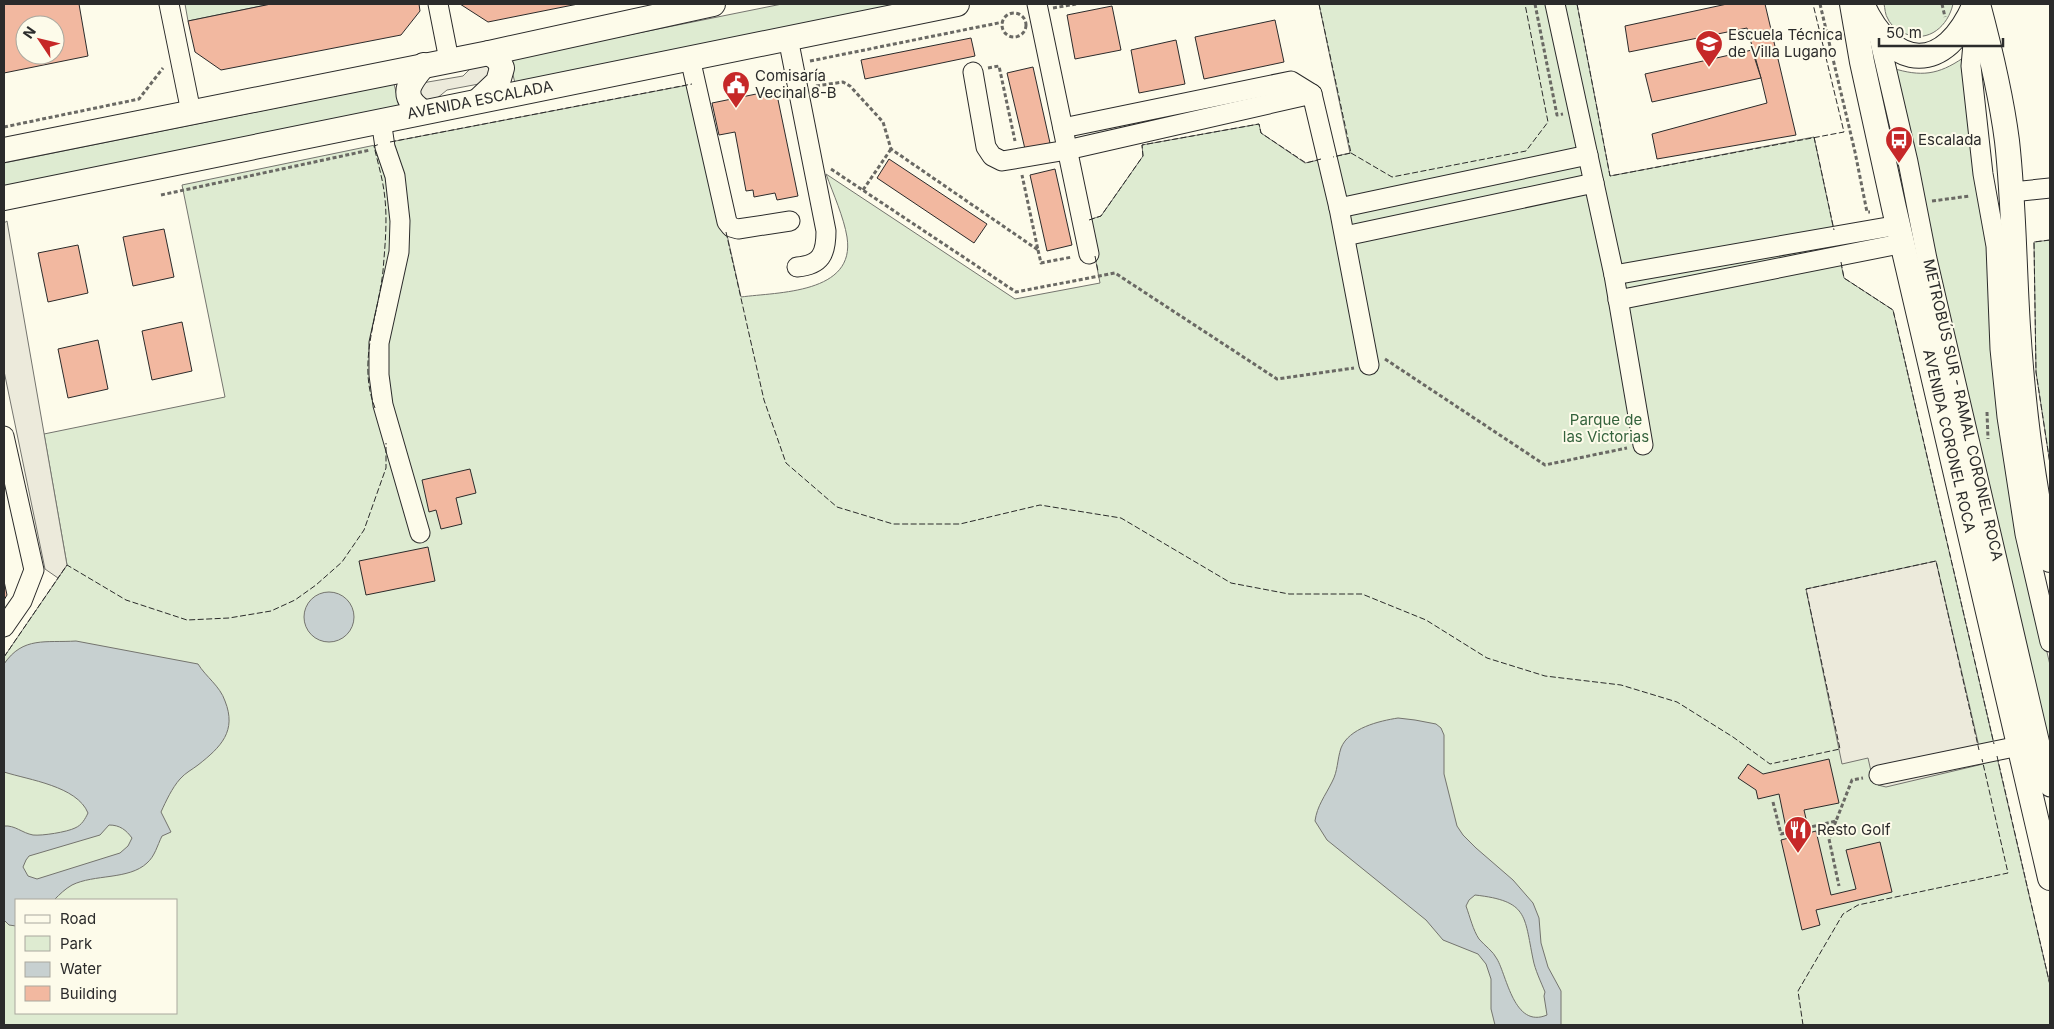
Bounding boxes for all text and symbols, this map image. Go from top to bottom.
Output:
north arrow [15,15,65,65]
scale bar [1879,15,2003,47]
text: N [19,23,39,42]
text: 50 m [1886,23,1922,42]
place label: Escuela Técnica de Villa Lugano [1728,25,1843,61]
school or university icon: Escuela Técnica de Villa Lugano [1694,29,1724,68]
place label: Comisaría Vecinal 8-B [755,66,837,102]
public building icon: Comisaría Vecinal 8-B [721,70,751,109]
street label: AVENIDA ESCALADA [405,76,554,123]
bus stop icon: Escalada [1884,125,1914,164]
place label: Escalada [1918,130,1982,149]
street label: METROBÚS SUR - RAMAL CORONEL ROCA [1919,257,2008,563]
street label: AVENIDA CORONEL ROCA [1919,347,1980,534]
park label: Parque de las Victorias [1563,410,1649,446]
restaurant icon: Resto Golf [1783,815,1813,854]
place label: Resto Golf [1817,820,1891,839]
legend [15,899,178,1014]
text: Road [60,909,96,928]
text: Park [60,934,93,953]
text: Water [60,959,102,978]
text: Building [60,984,117,1003]

